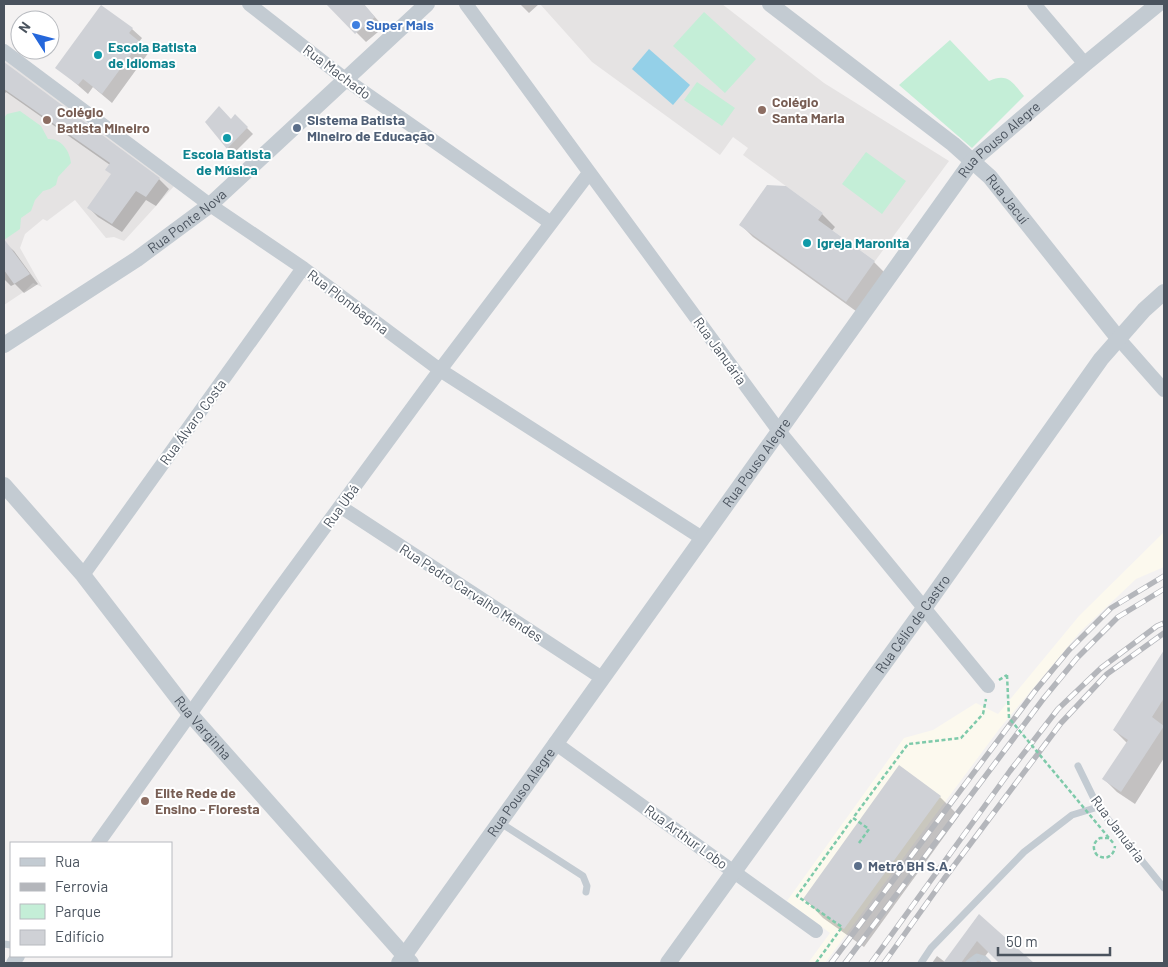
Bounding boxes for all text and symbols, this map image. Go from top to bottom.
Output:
north arrow [10,10,60,60]
place label: Super Mais [366,16,434,33]
text: N [14,18,34,36]
marker: Super Mais [350,19,362,31]
place label: Escola Batista de Idiomas [108,38,197,71]
street label: Rua Machado [300,41,375,103]
marker: Escola Batista de Idiomas [92,49,104,61]
place label: Colégio Santa Maria [772,93,845,126]
street label: Rua Pouso Alegre [954,97,1043,181]
place label: Colégio Batista Mineiro [57,103,150,136]
marker: Colégio Santa Maria [756,104,768,116]
place label: Sistema Batista Mineiro de Educação [307,111,435,144]
marker: Colégio Batista Mineiro [41,114,53,126]
marker: Sistema Batista Mineiro de Educação [291,122,303,134]
marker: Escola Batista de Música [221,132,233,144]
place label: Escola Batista de Música [183,145,271,178]
street label: Rua Jacuí [983,170,1033,227]
street label: Rua Ponte Nova [144,185,230,256]
place label: Igreja Maronita [817,234,909,251]
marker: Igreja Maronita [801,237,813,249]
street label: Rua Plombagina [304,266,392,338]
street label: Rua Januária [690,314,751,388]
street label: Rua Álvaro Costa [156,375,229,468]
street label: Rua Pouso Alegre [718,414,794,510]
street label: Rua Ubá [319,481,362,531]
street label: Rua Pedro Carvalho Mendes [397,540,546,645]
street label: Rua Célio de Castro [871,571,953,676]
street label: Rua Varginha [171,692,235,763]
street label: Rua Pouso Alegre [483,744,558,840]
place label: Elite Rede de Ensino - Floresta [155,784,260,817]
street label: Rua Januária [1088,792,1149,865]
marker: Elite Rede de Ensino - Floresta [139,795,151,807]
street label: Rua Arthur Lobo [641,801,731,872]
legend [10,842,172,957]
text: Rua [55,852,80,870]
place label: Metrô BH S.A. [868,857,952,874]
marker: Metrô BH S.A. [852,860,864,872]
text: Ferrovia [55,877,108,895]
text: Parque [55,902,101,920]
scale bar [998,924,1110,956]
text: Edifício [55,927,104,945]
text: 50 m [1006,932,1038,950]

